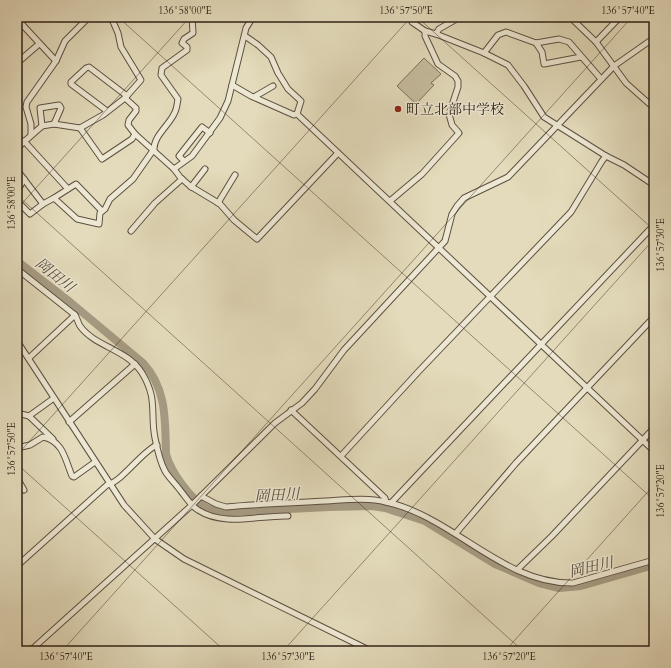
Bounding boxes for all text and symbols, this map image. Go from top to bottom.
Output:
text: 136°58'00"E [158,4,212,18]
text: 136°57'50"E [379,4,433,18]
text: 136°57'40"E [601,4,655,18]
place label: 町立北部中学校 [406,100,504,119]
marker: 町立北部中学校 [393,104,403,114]
text: 136°58'00"E [5,176,19,230]
text: 136°57'30"E [654,218,668,272]
water label: 岡田川 [31,253,80,298]
text: 136°57'50"E [5,422,19,476]
text: 136°57'20"E [654,464,668,518]
water label: 岡田川 [254,484,302,506]
water label: 岡田川 [567,552,617,582]
text: 136°57'40"E [39,650,93,664]
text: 136°57'30"E [261,650,315,664]
text: 136°57'20"E [482,650,536,664]

